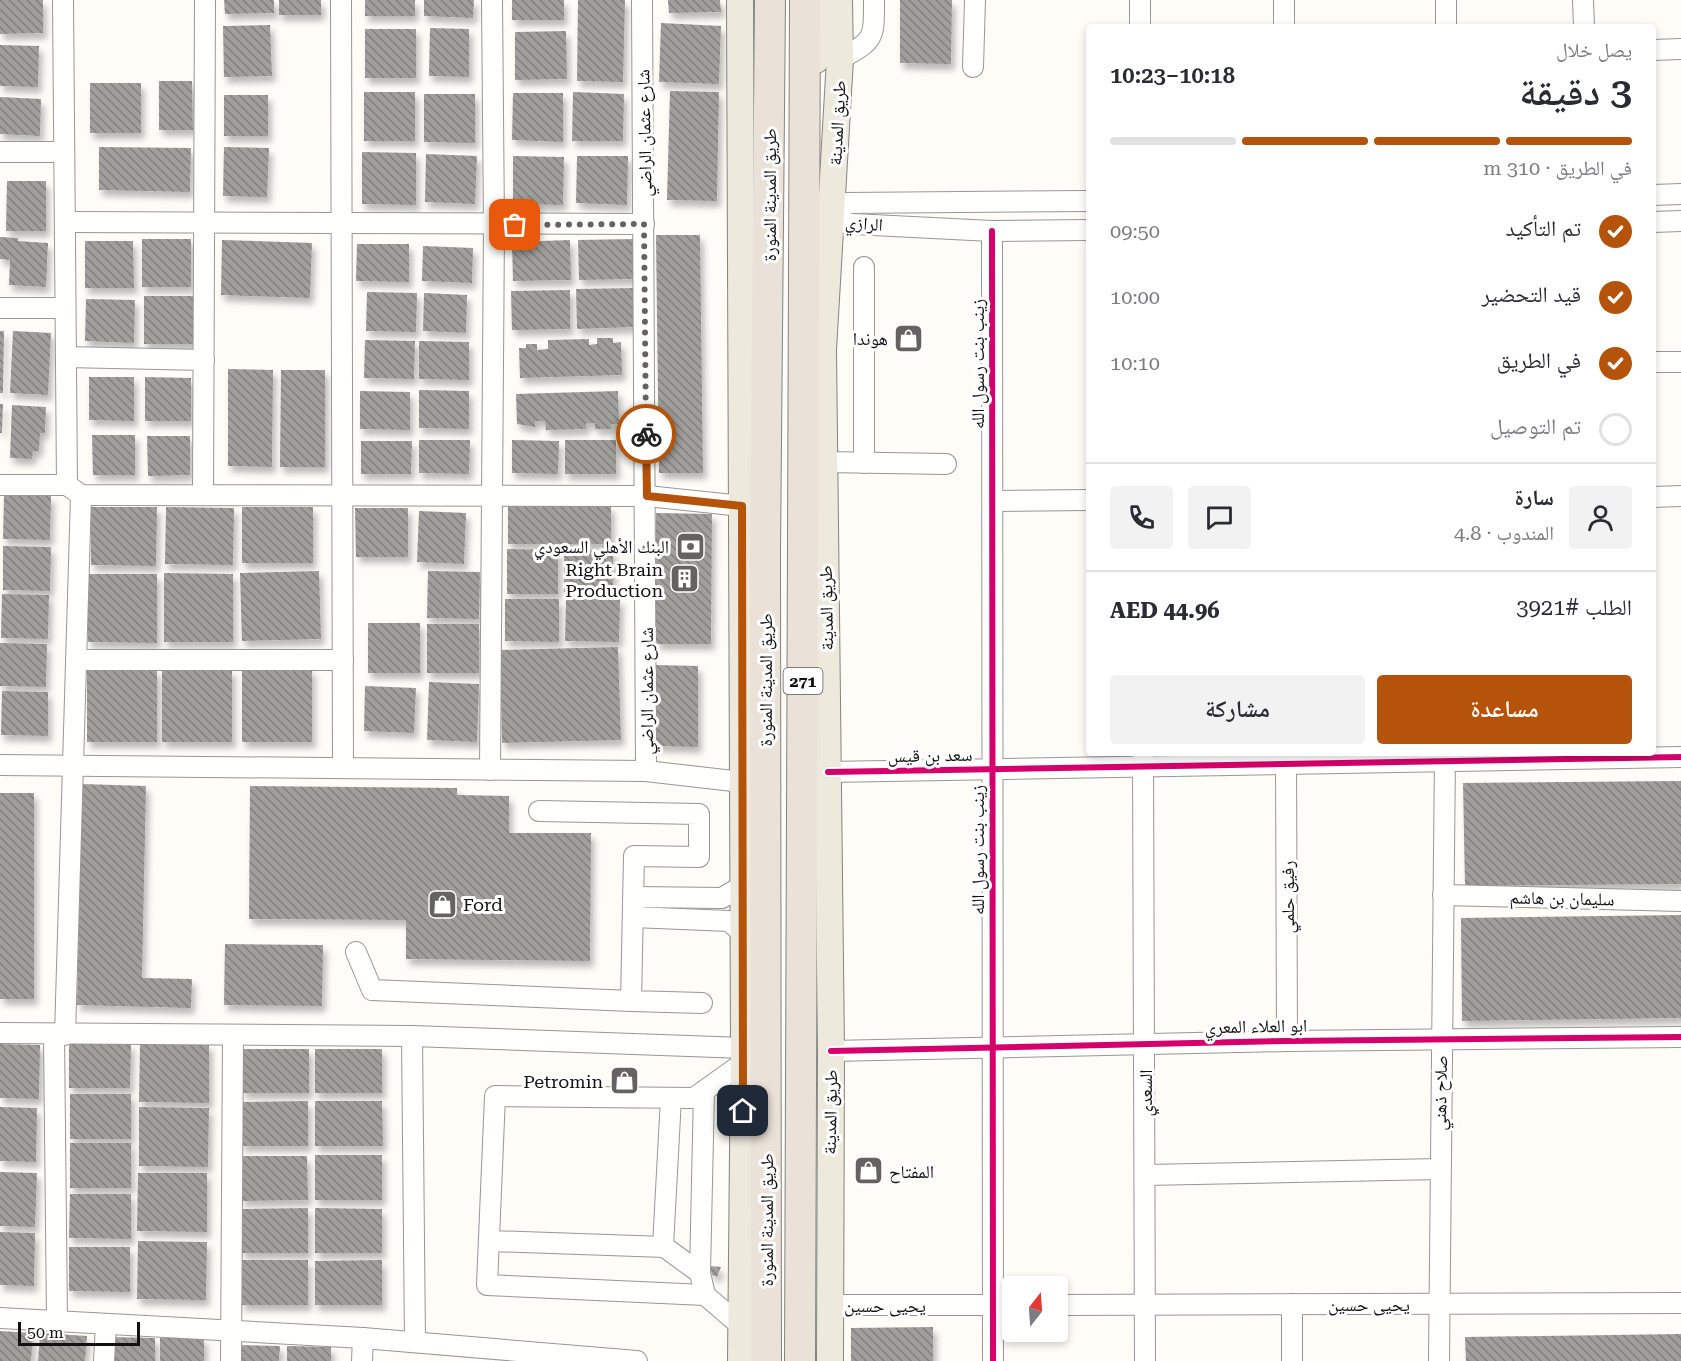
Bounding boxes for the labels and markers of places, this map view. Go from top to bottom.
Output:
pin [489,199,540,250]
shop icon: هوندا [893,322,925,354]
place label: هوندا [853,328,888,349]
bank icon: البنك الأهلي السعودي [674,530,706,562]
place label: البنك الأهلي السعودي [534,536,669,561]
place label: Right Brain Production [565,559,663,601]
building icon: Right Brain Production [668,563,700,595]
shop icon: Ford [426,888,458,920]
place label: Ford [463,894,503,915]
shop icon: Petromin [608,1065,640,1097]
place label: Petromin [523,1071,603,1092]
pin [717,1085,768,1136]
shop icon: المفتاح [852,1155,884,1187]
place label: المفتاح [889,1161,934,1184]

